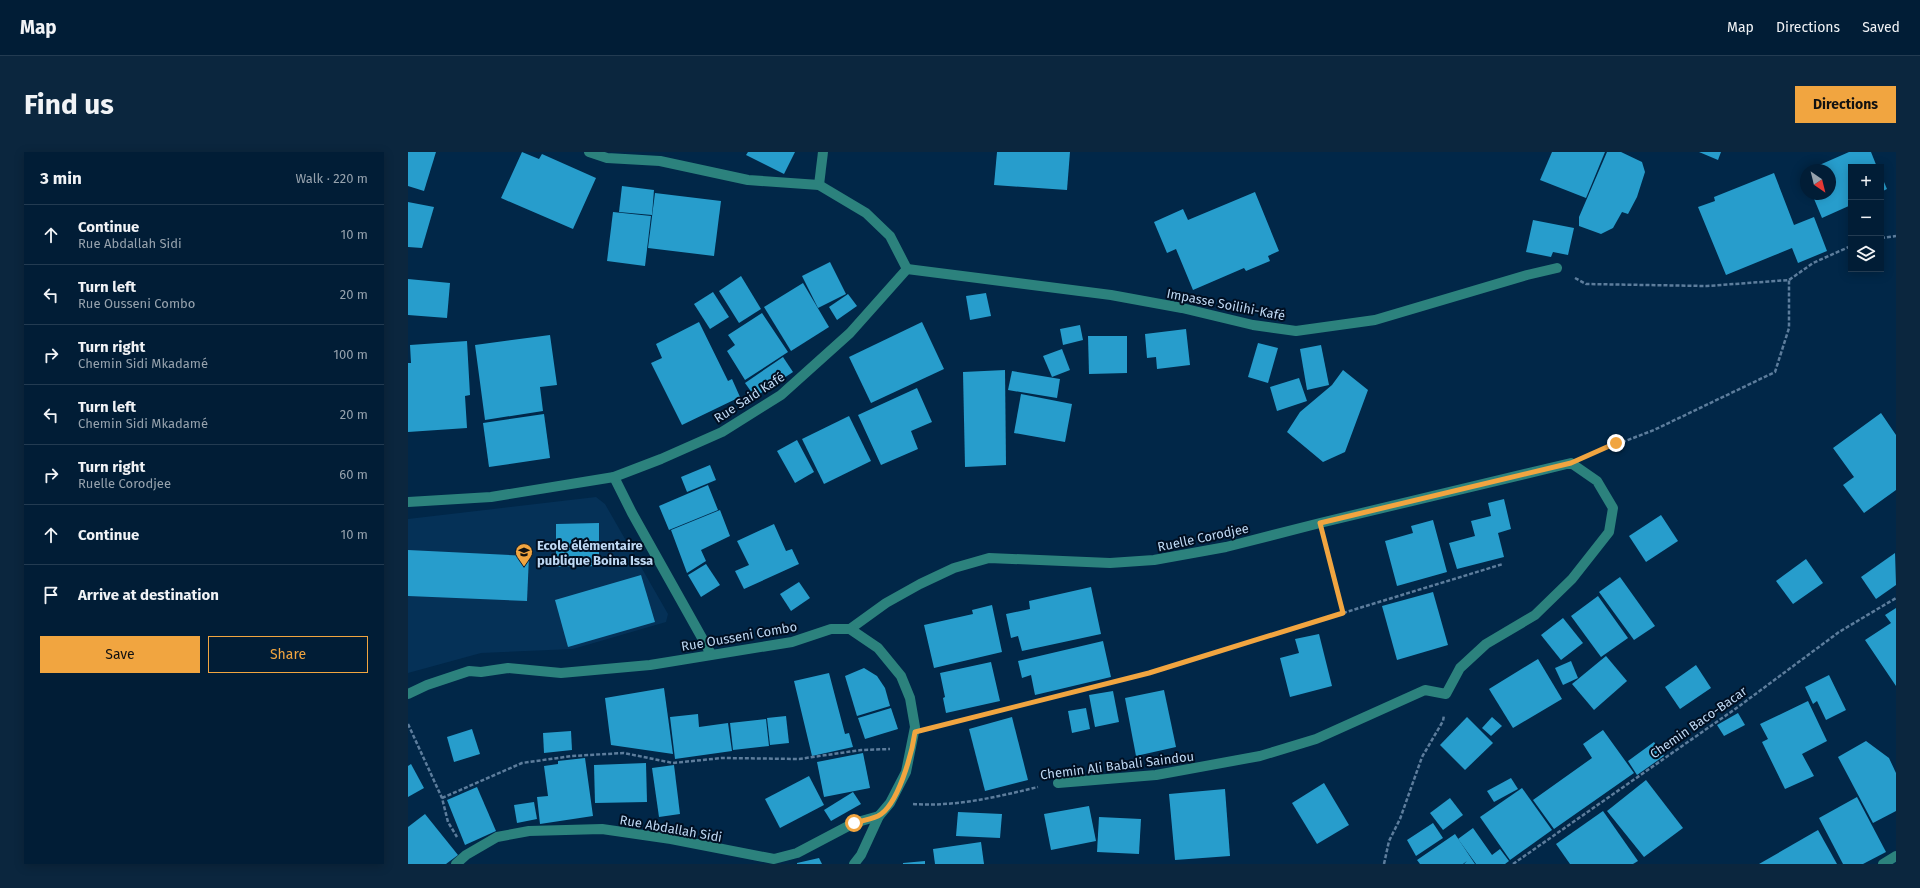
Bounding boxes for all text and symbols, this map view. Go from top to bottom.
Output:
text: Map [20,16,57,39]
text: Map [1727,19,1754,36]
text: Directions [1776,19,1840,36]
text: Saved [1862,19,1900,36]
button: Directions [1795,86,1896,123]
text: Find us [24,88,114,121]
north arrow [1800,164,1836,200]
map controls [1848,164,1884,272]
button: + [1848,164,1884,200]
text: 3 min [40,168,82,189]
text: Walk · 220 m [296,171,368,186]
button: − [1848,200,1884,236]
text: Continue [78,218,139,236]
icon: ahead [40,224,62,246]
text: 10 m [341,227,368,242]
text: Rue Abdallah Sidi [78,236,182,251]
button: layers [1848,236,1884,272]
text: Turn left [78,278,136,296]
icon: left [40,284,62,306]
street label: Impasse Soilihi-Kafé [1165,286,1286,323]
text: 20 m [340,287,368,302]
text: Rue Ousseni Combo [78,296,195,311]
text: Turn right [78,338,145,356]
icon: right [40,344,62,366]
text: 100 m [333,347,368,362]
text: Chemin Sidi Mkadamé [78,356,208,371]
street label: Rue Said Kafé [711,369,787,426]
text: Turn left [78,398,136,416]
icon: left [40,404,62,426]
text: 20 m [340,407,368,422]
text: Chemin Sidi Mkadamé [78,416,208,431]
route end [1607,434,1625,452]
text: Turn right [78,458,145,476]
icon: right [40,464,62,486]
text: 60 m [339,467,368,482]
text: Ruelle Corodjee [78,476,171,491]
street label: Ruelle Corodjee [1156,520,1250,554]
icon: ahead [40,524,62,546]
text: Continue [78,526,139,544]
text: 10 m [341,527,368,542]
place label: Ecole élémentaire publique Boina Issa [537,538,653,568]
school or university icon: Ecole élémentaire publique Boina Issa [514,542,534,567]
icon: arrive [40,584,62,606]
text: Arrive at destination [78,586,219,604]
street label: Rue Ousseni Combo [680,619,798,654]
button: Save [40,636,200,673]
button: Share [208,636,368,673]
street label: Chemin Baco-Bacar [1647,683,1750,761]
street label: Chemin Ali Babali Saindou [1039,749,1195,782]
street label: Rue Abdallah Sidi [619,812,723,845]
route start [845,814,863,832]

